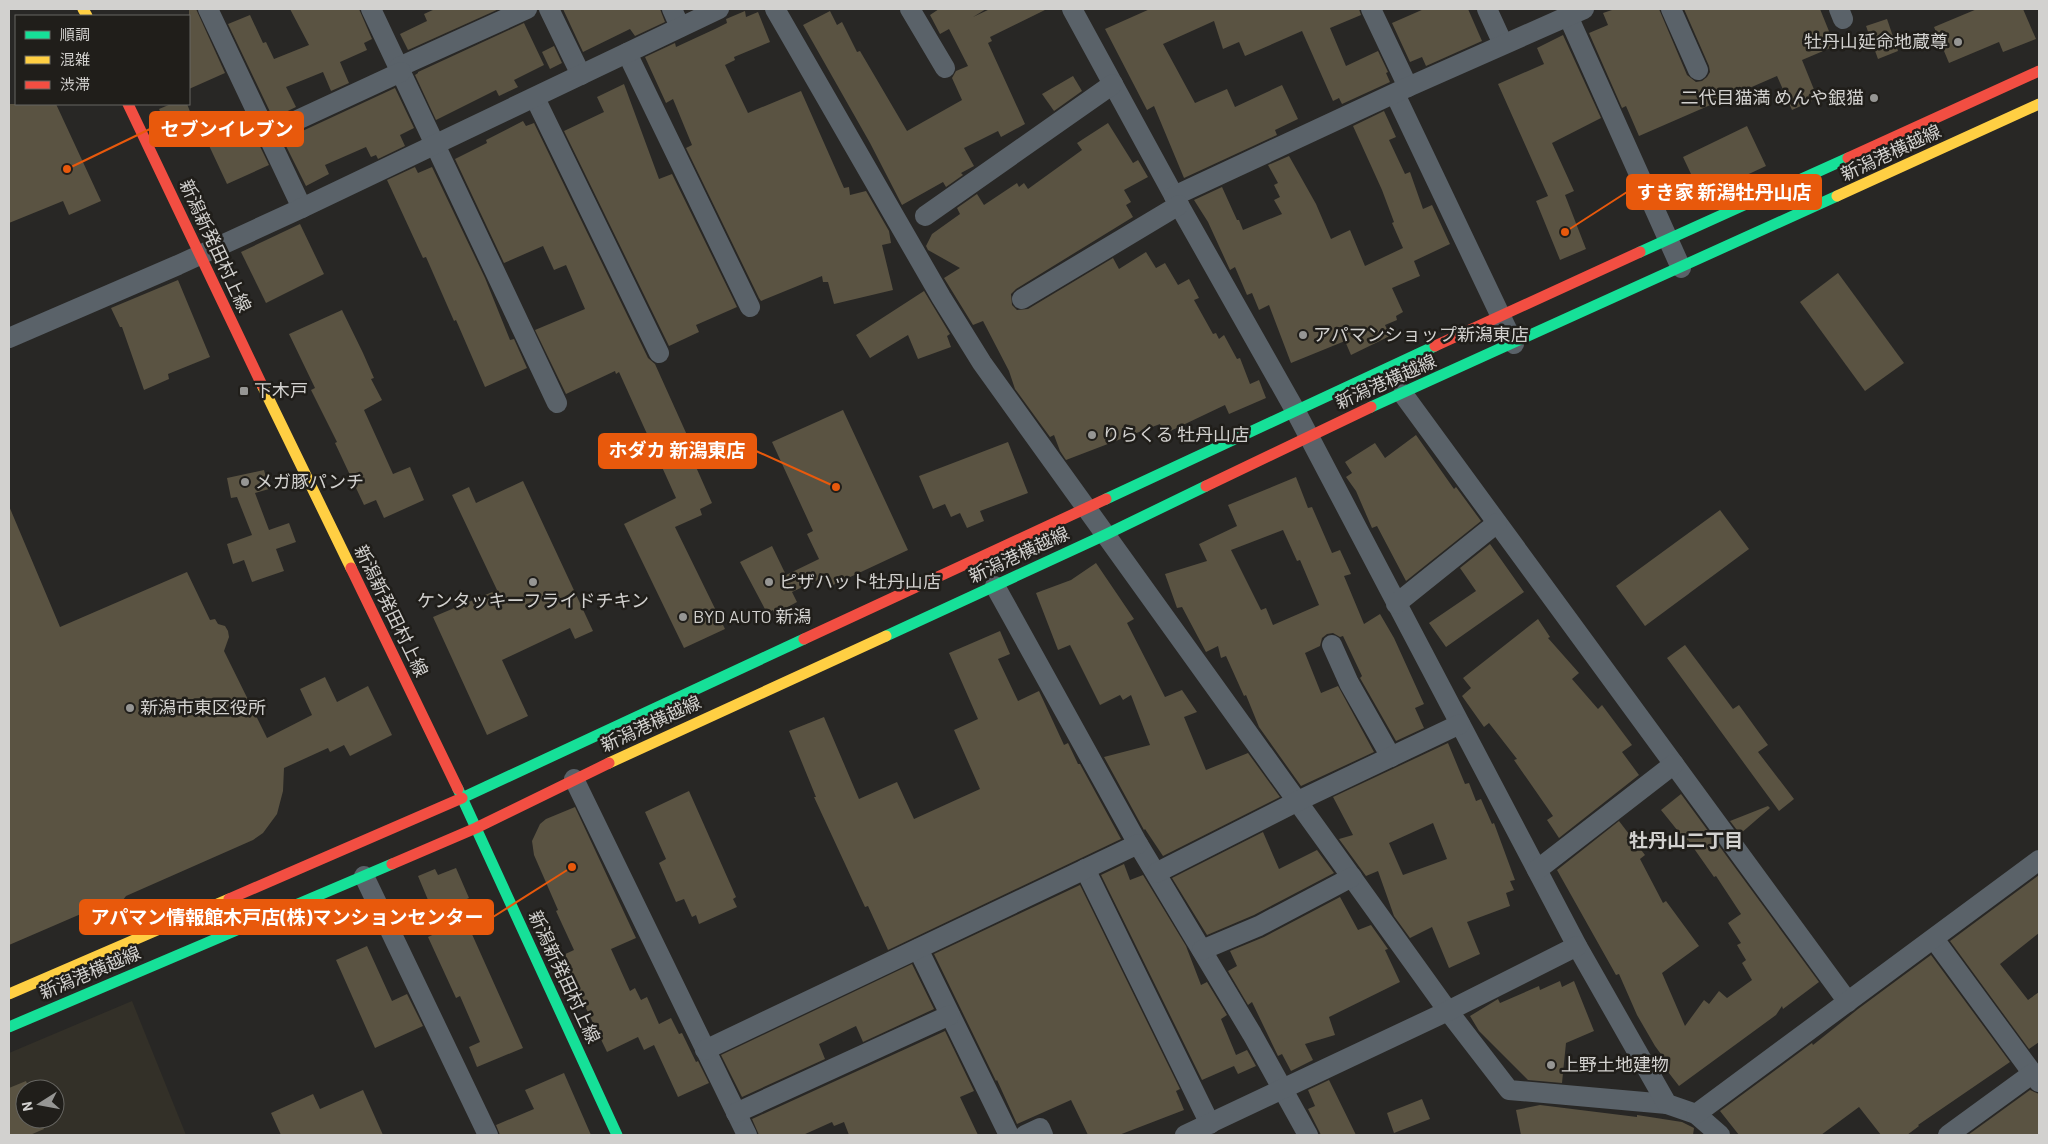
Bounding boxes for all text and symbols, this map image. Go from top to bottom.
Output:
legend [15,15,190,105]
text: 順調 [60,25,90,43]
place label: 牡丹山延命地蔵尊 [1804,30,1948,52]
marker: 牡丹山延命地蔵尊 [1952,36,1964,48]
text: 混雑 [60,50,90,68]
text: 渋滞 [60,75,90,93]
place label: 二代目猫満 めんや銀猫 [1680,86,1864,108]
marker: 二代目猫満 めんや銀猫 [1868,92,1880,104]
callout: セブンイレブン [150,112,303,146]
text: セブンイレブン [160,117,294,140]
street label: 新潟港横越線 [1837,119,1944,185]
callout: すき家 新潟牡丹山店 [1627,175,1821,209]
street label: 新潟新発田村上線 [176,176,256,315]
text: すき家 新潟牡丹山店 [1637,180,1811,203]
place label: アパマンショップ新潟東店 [1313,323,1529,345]
marker: アパマンショップ新潟東店 [1297,329,1309,341]
street label: 新潟港横越線 [1332,349,1439,413]
place label: 下木戸 [254,379,308,401]
marker: 下木戸 [238,385,250,397]
place label: りらくる 牡丹山店 [1102,423,1249,445]
marker: りらくる 牡丹山店 [1086,429,1098,441]
callout: ホダカ 新潟東店 [599,434,756,468]
text: ホダカ 新潟東店 [609,438,745,461]
place label: メガ豚パンチ [255,470,364,492]
marker: メガ豚パンチ [239,476,251,488]
street label: 新潟港横越線 [965,521,1072,587]
street label: 新潟新発田村上線 [350,541,433,680]
place label: ピザハット牡丹山店 [779,570,941,592]
marker: ケンタッキーフライドチキン [527,576,539,588]
marker: ピザハット牡丹山店 [763,576,775,588]
place label: ケンタッキーフライドチキン [417,589,649,611]
place label: BYD AUTO 新潟 [693,605,811,627]
marker: BYD AUTO 新潟 [677,611,689,623]
street label: 新潟港横越線 [597,690,704,756]
place label: 新潟市東区役所 [140,696,266,718]
marker: 新潟市東区役所 [124,702,136,714]
district label: 牡丹山二丁目 [1629,828,1743,851]
callout: アパマン情報館木戸店(株)マンションセンター [80,900,493,934]
text: アパマン情報館木戸店(株)マンションセンター [91,905,483,928]
street label: 新潟新発田村上線 [525,907,605,1046]
street label: 新潟港横越線 [36,941,144,1003]
place label: 上野土地建物 [1561,1053,1669,1075]
marker: 上野土地建物 [1545,1059,1557,1071]
north arrow [15,1079,65,1129]
text: N [18,1100,36,1113]

